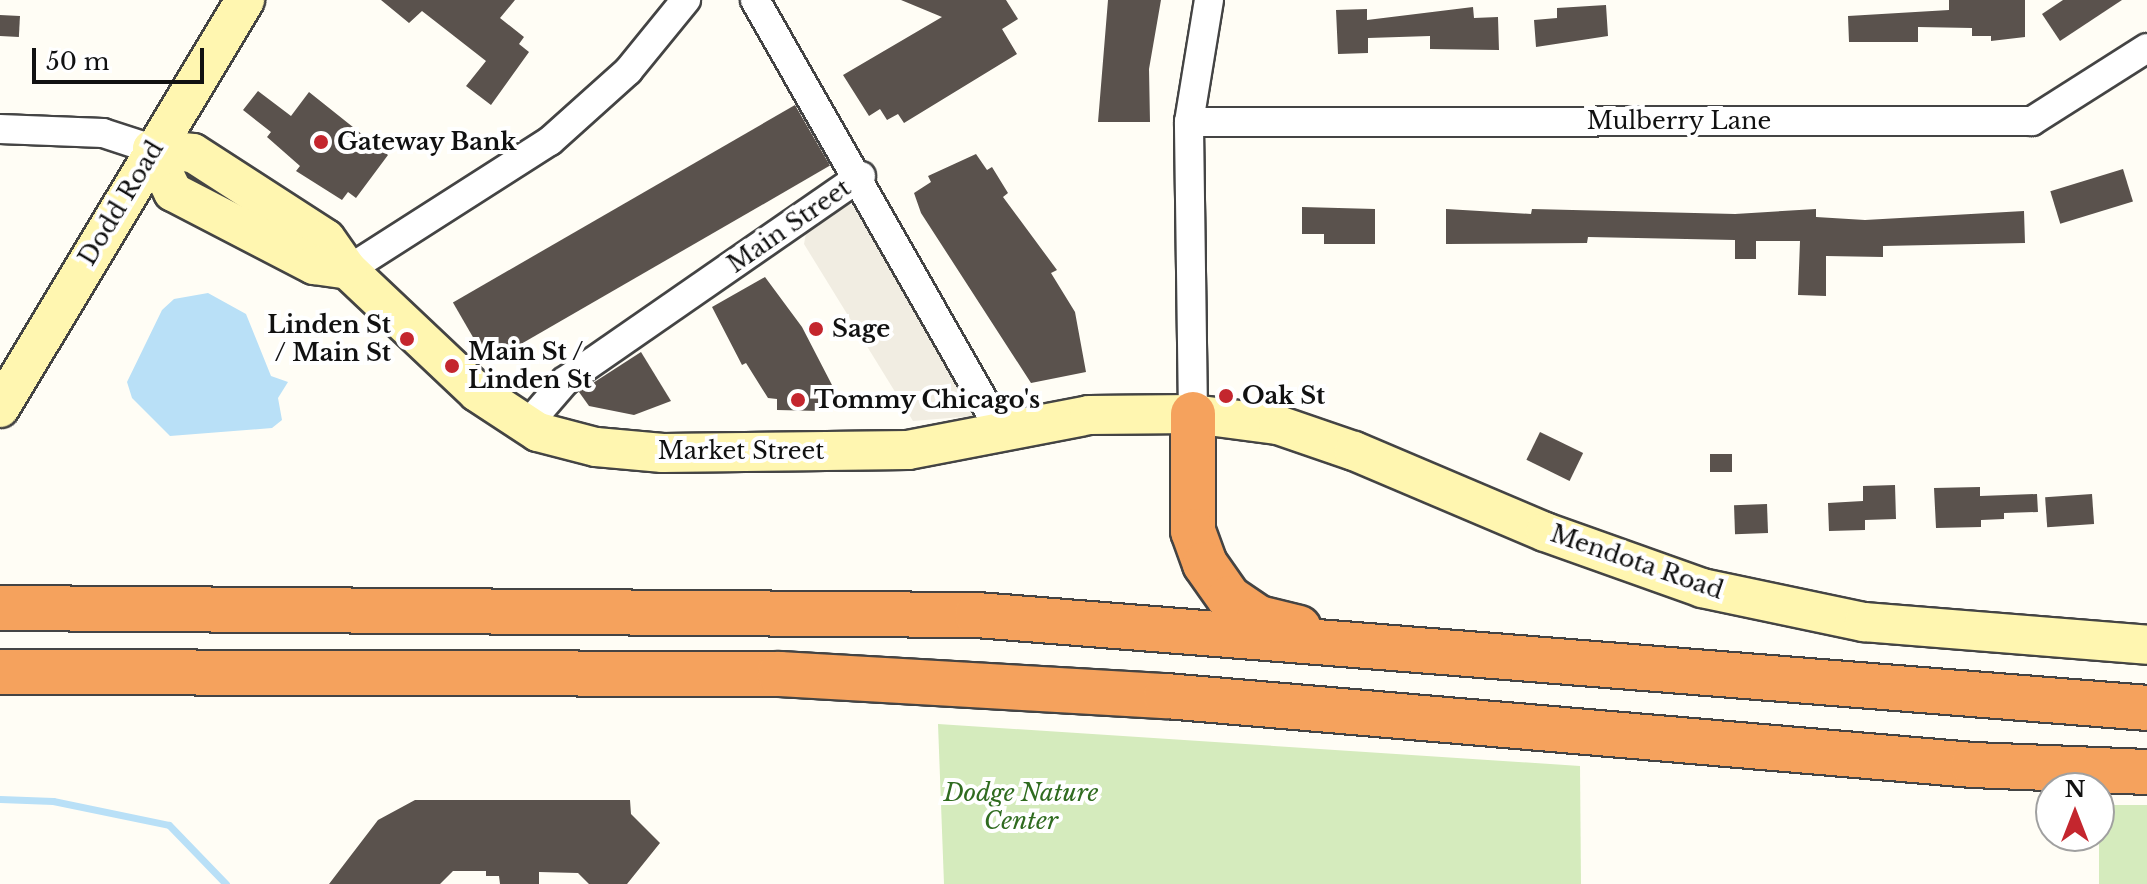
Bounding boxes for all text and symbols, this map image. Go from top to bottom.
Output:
scale bar [36,32,208,82]
text: 50 m [46,47,109,76]
street label: Mulberry Lane [1586,107,1772,135]
place label: Gateway Bank [337,128,517,156]
marker: Gateway Bank [312,133,330,151]
street label: Dodd Road [73,136,169,270]
street label: Main Street [722,173,856,279]
place label: Linden St / Main St [267,311,391,367]
place label: Sage [832,315,890,343]
marker: Sage [807,320,825,338]
marker: Linden St / Main St [398,330,416,348]
place label: Main St / Linden St [468,338,592,394]
marker: Main St / Linden St [443,357,461,375]
place label: Oak St [1242,382,1326,410]
place label: Tommy Chicago's [814,386,1041,414]
marker: Oak St [1217,387,1235,405]
marker: Tommy Chicago's [789,391,807,409]
street label: Market Street [658,437,824,465]
street label: Mendota Road [1547,519,1727,605]
north arrow [2035,772,2115,852]
text: N [2065,776,2085,803]
park label: Dodge Nature Center [943,779,1099,835]

